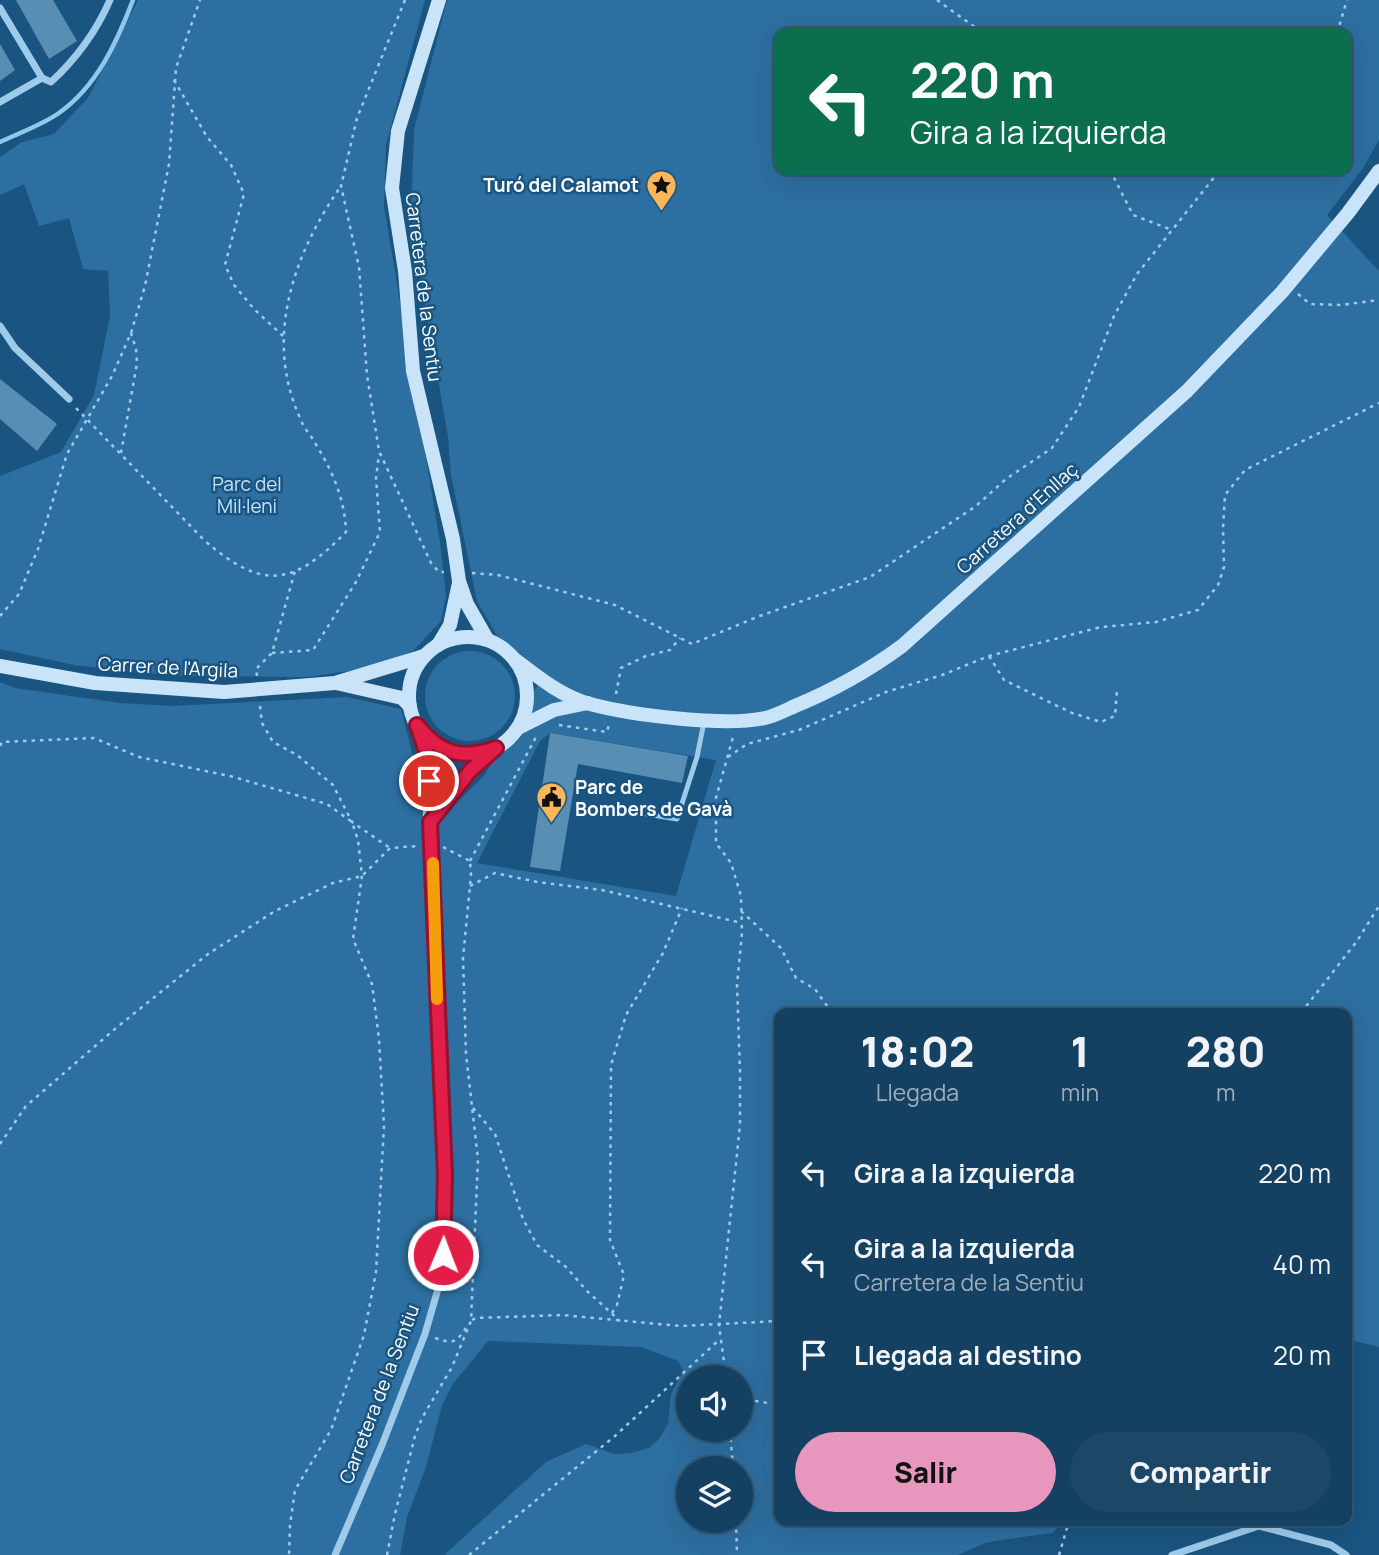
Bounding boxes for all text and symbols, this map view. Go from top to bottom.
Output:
text: 220 m [910,46,1054,113]
icon: left [795,56,886,147]
text: Gira a la izquierda [910,110,1166,154]
place icon: Turó del Calamot [645,168,679,212]
place label: Turó del Calamot [483,172,639,198]
street label: Carretera de la Sentiu [400,191,448,383]
street label: Carretera d'Enllaç [951,456,1083,580]
park label: Parc del Mil·leni [212,471,282,519]
street label: Carrer de l'Argila [97,650,239,684]
pin [399,751,459,811]
icon: arrive [410,762,448,800]
place label: Parc de Bombers de Gavà [575,774,733,822]
public building icon: Parc de Bombers de Gavà [535,781,569,825]
text: 18:02 [860,1022,974,1080]
text: 1 [1070,1022,1090,1080]
text: 280 [1186,1022,1266,1080]
text: Llegada [876,1076,959,1108]
text: min [1061,1076,1099,1108]
text: m [1216,1076,1235,1108]
icon: left [795,1154,833,1192]
text: Gira a la izquierda [854,1155,1075,1191]
text: 220 m [1258,1155,1331,1191]
position arrow [406,1218,480,1292]
text: Gira a la izquierda [854,1230,1075,1266]
icon: left [795,1245,833,1283]
text: 40 m [1273,1246,1331,1282]
text: Carretera de la Sentiu [854,1266,1084,1298]
street label: Carretera de la Sentiu [333,1301,425,1487]
icon: arrive [795,1336,833,1374]
text: Llegada al destino [854,1337,1082,1373]
text: 20 m [1273,1337,1331,1373]
map controls [676,1365,753,1533]
button: sound [676,1365,753,1442]
button: Salir [795,1432,1056,1512]
button: Compartir [1070,1432,1331,1512]
button: layers [676,1456,753,1533]

